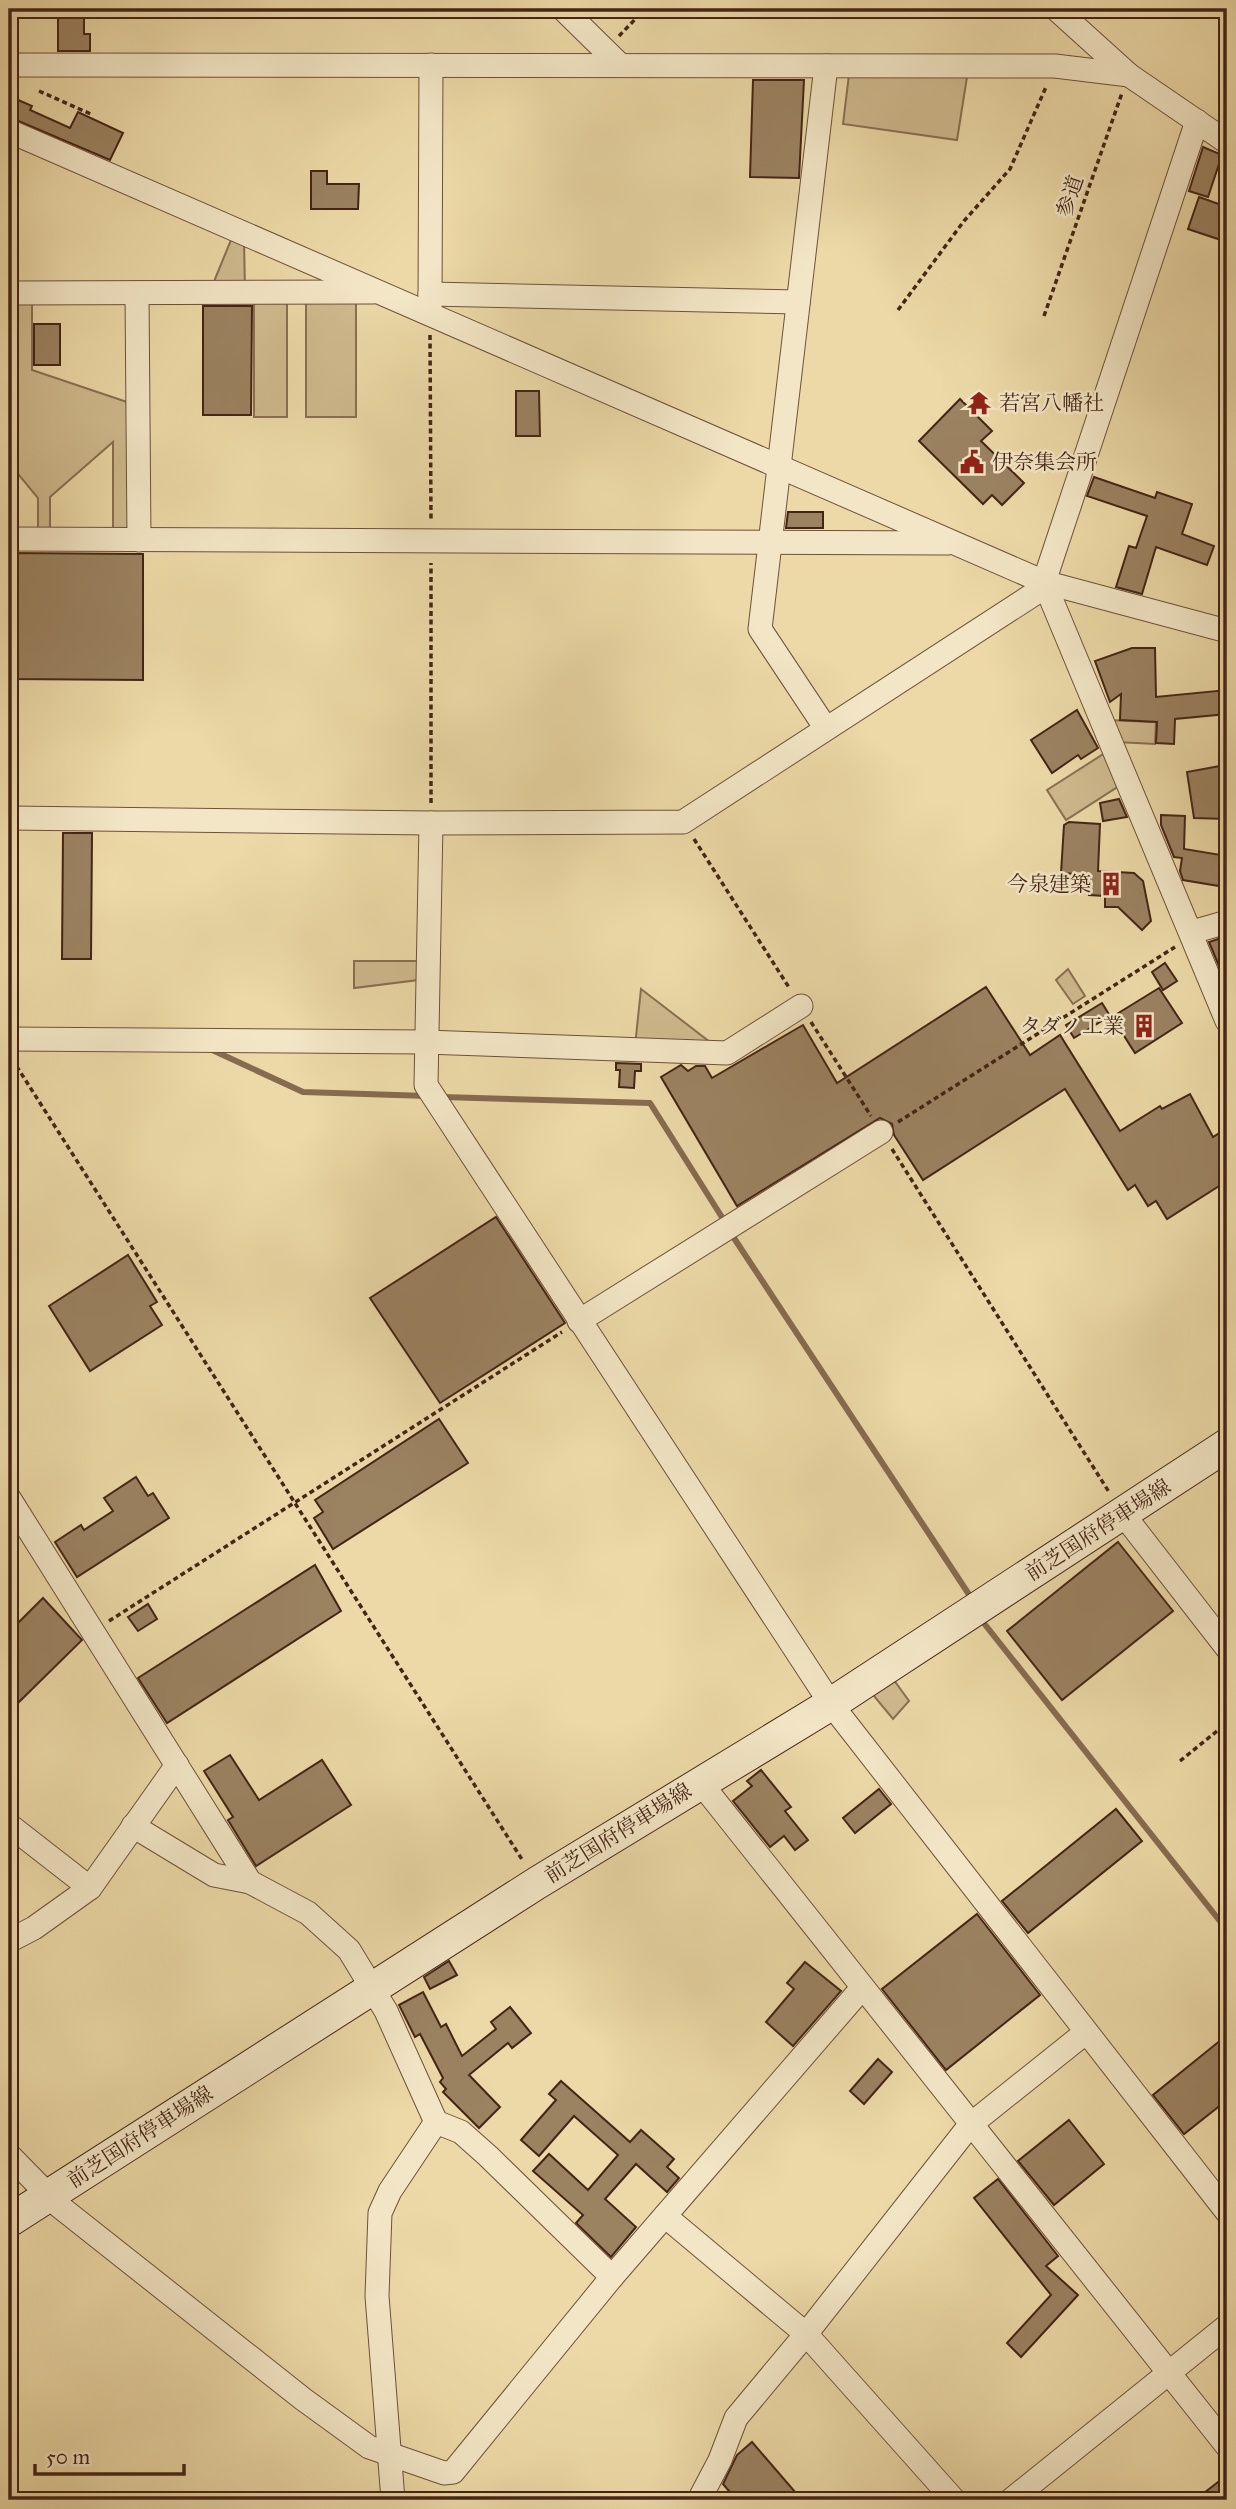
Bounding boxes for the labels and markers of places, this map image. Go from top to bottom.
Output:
temple icon: 若宮八幡社 [965,389,993,417]
place label: 若宮八幡社 [999,390,1104,416]
public building icon: 伊奈集会所 [958,448,986,476]
place label: 伊奈集会所 [992,449,1097,475]
building icon: 今泉建築 [1097,870,1125,898]
place label: 今泉建築 [1007,871,1091,897]
building icon: タダノ工業 [1130,1012,1158,1040]
place label: タダノ工業 [1020,1013,1124,1039]

